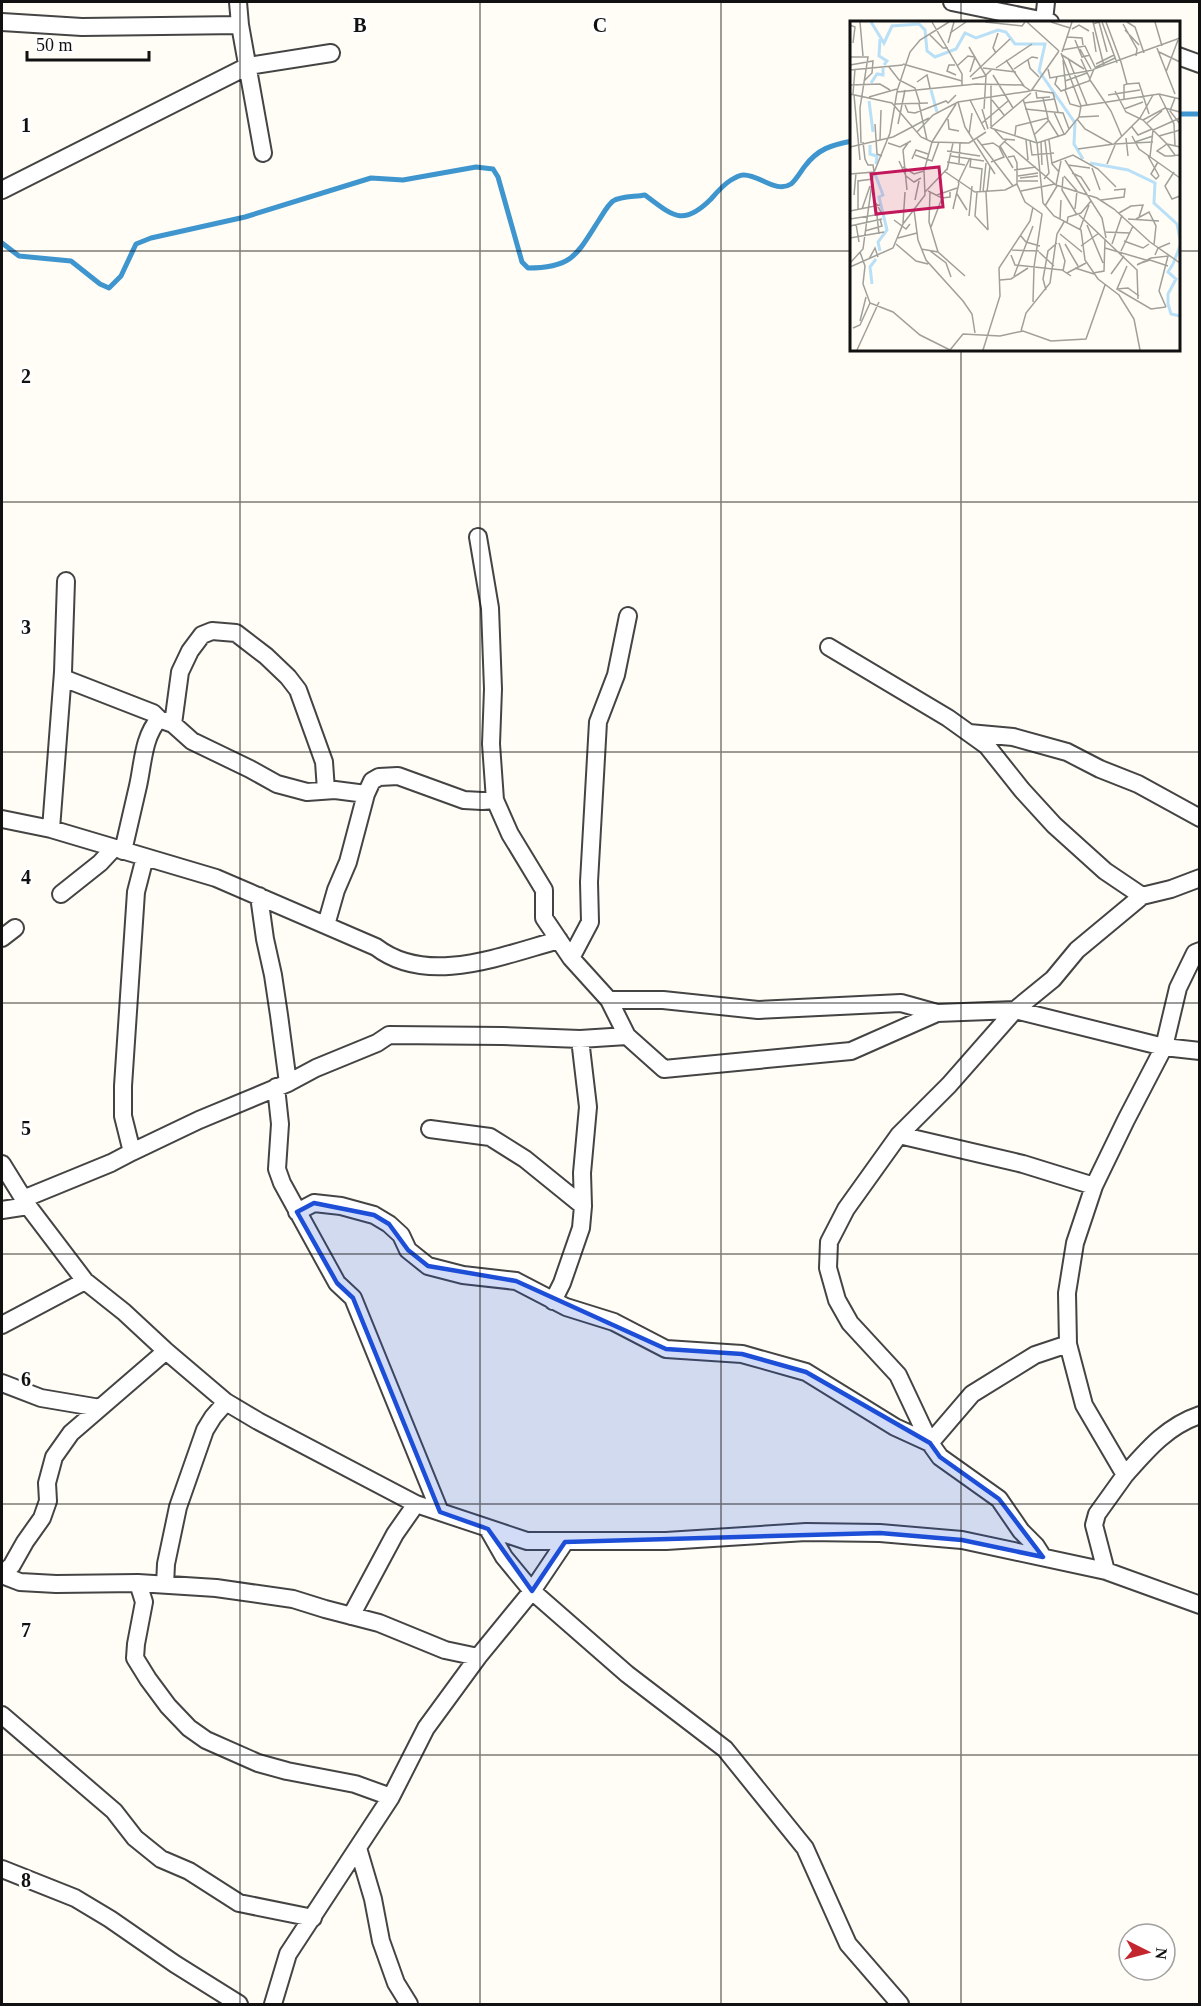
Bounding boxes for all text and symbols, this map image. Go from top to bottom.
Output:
text: B [353,14,367,36]
text: C [593,14,607,36]
inset map [850,21,1180,351]
scale bar [27,24,148,62]
text: 50 m [36,35,73,55]
text: 1 [21,114,31,136]
text: 2 [21,365,31,387]
text: 3 [21,616,31,638]
text: 4 [21,866,31,888]
text: 5 [21,1117,31,1139]
text: 6 [21,1368,31,1390]
text: 7 [21,1619,31,1641]
text: 8 [21,1869,31,1891]
north arrow [1117,1922,1177,1982]
text: N [1152,1947,1170,1961]

